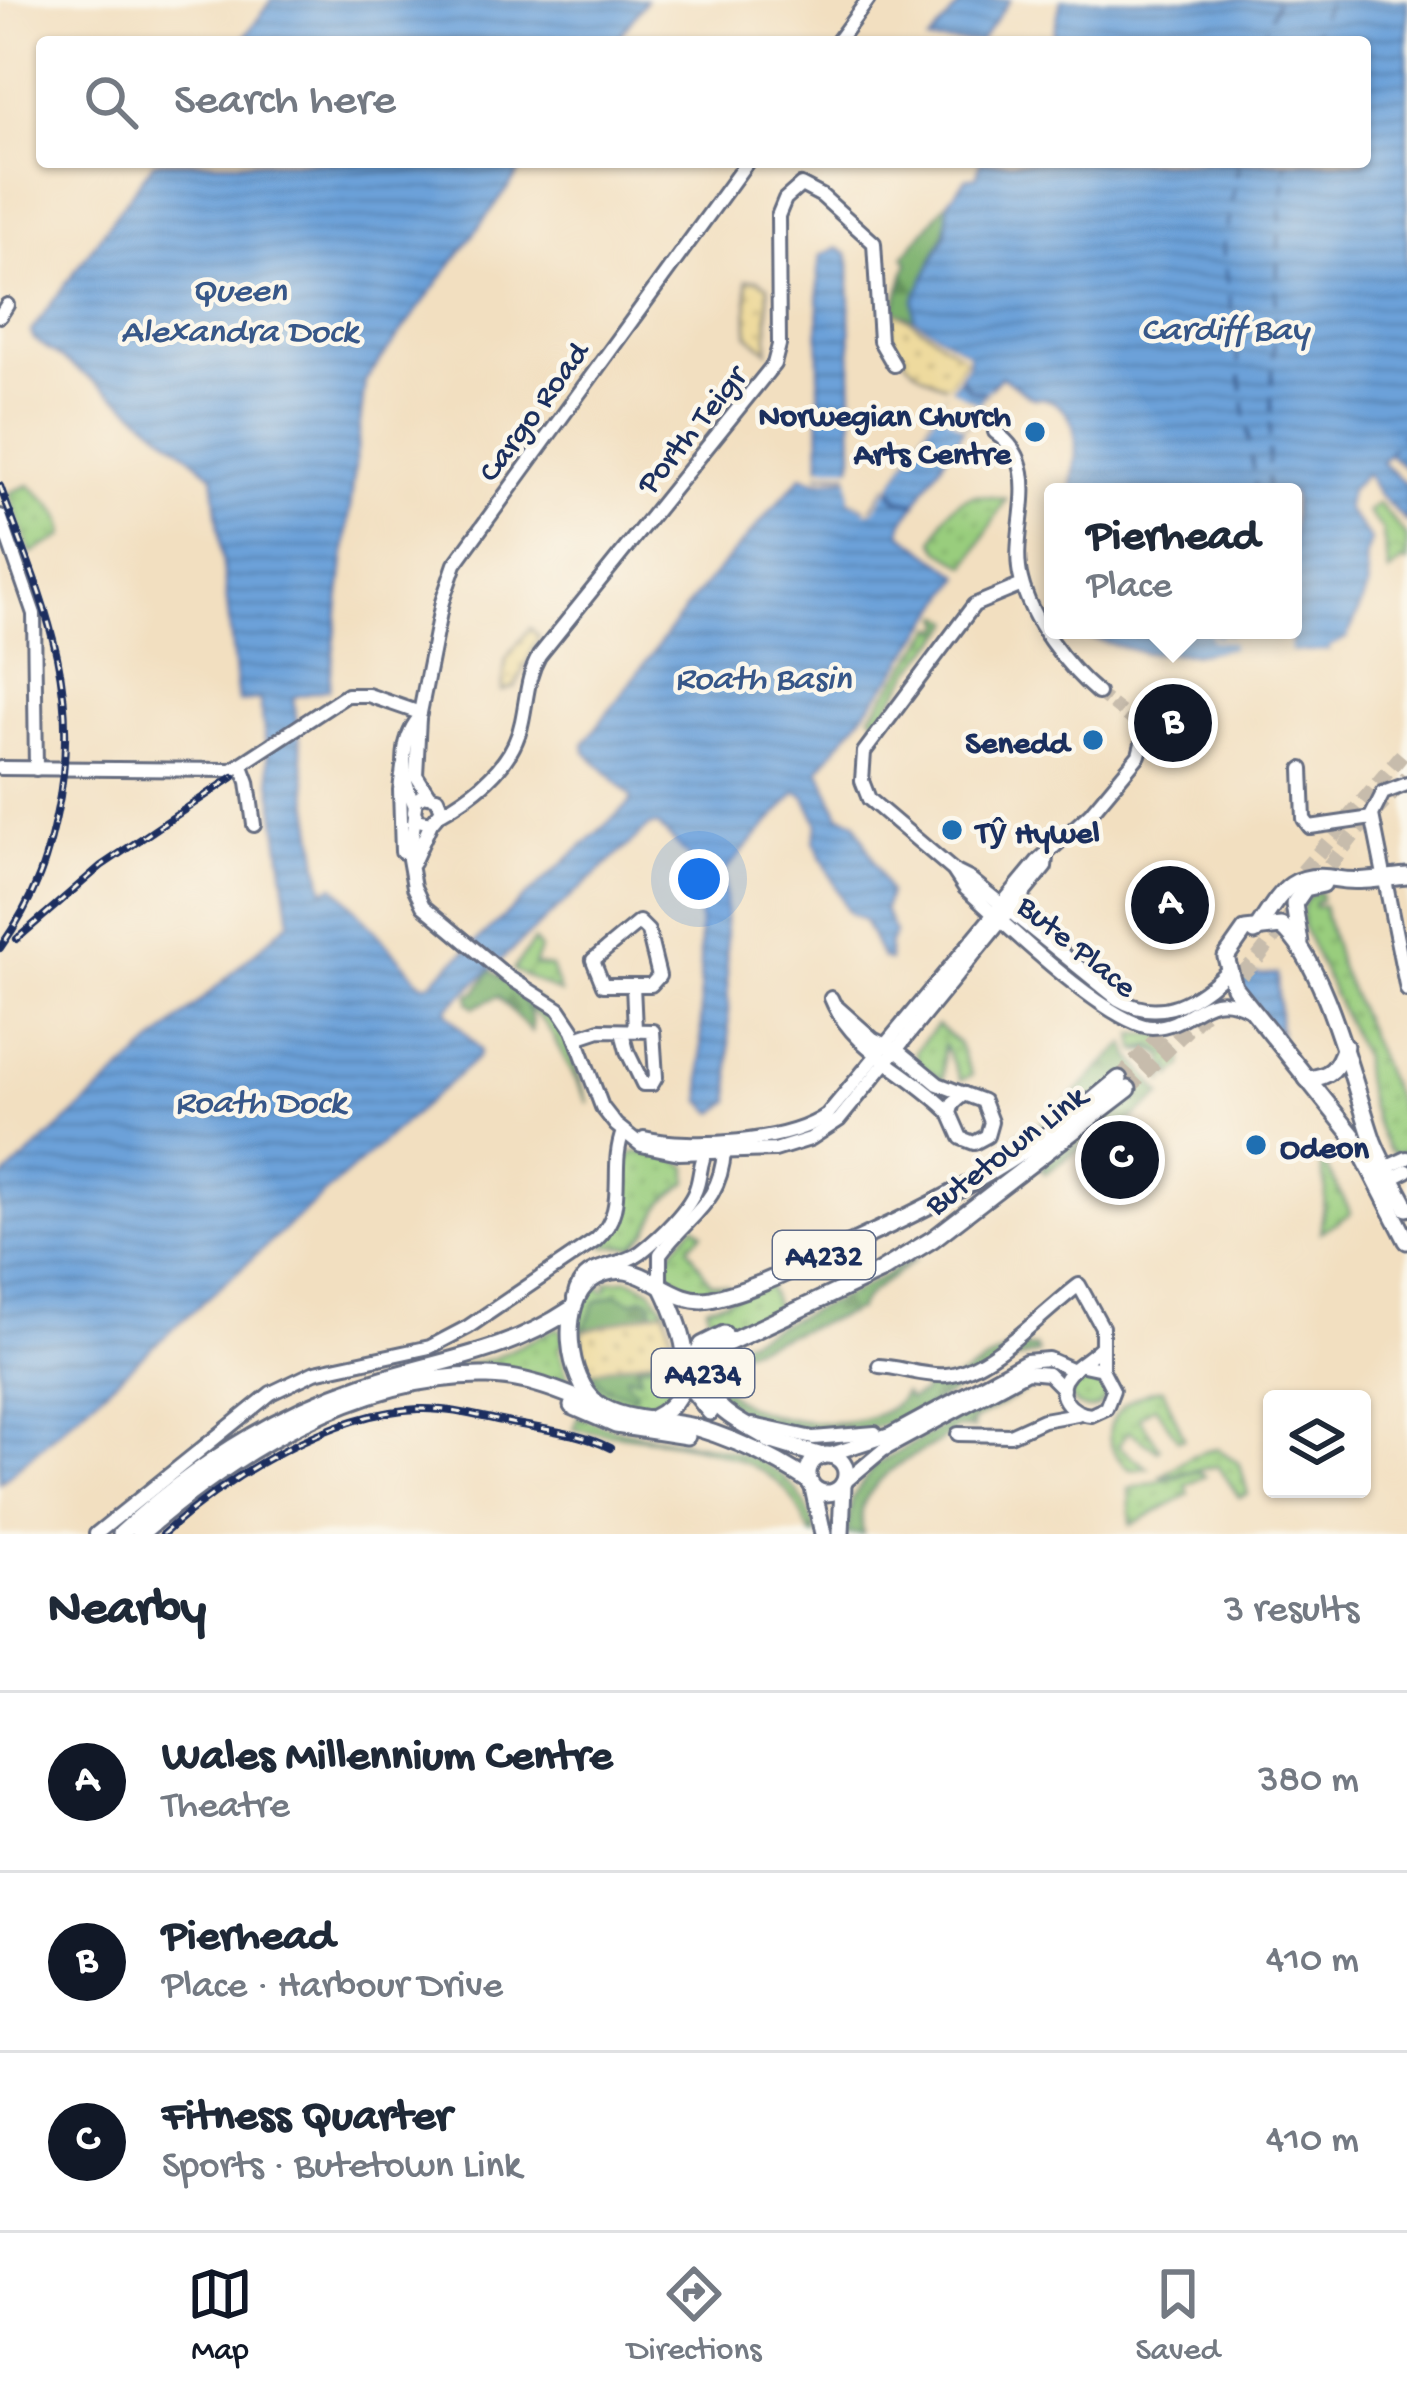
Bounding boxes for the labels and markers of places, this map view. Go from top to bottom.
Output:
place label: Norwegian Church Arts Centre [759,400,1012,476]
marker: Norwegian Church Arts Centre [1022,419,1048,445]
pin: B [1134,678,1212,768]
place label: Senedd [965,727,1073,765]
marker: Senedd [1080,727,1106,753]
marker: Tŷ Hywel [939,817,965,843]
place label: Tŷ Hywel [973,817,1100,855]
pin: A [1131,860,1209,950]
pin: C [1081,1115,1159,1205]
marker: Odeon [1243,1132,1269,1158]
place label: Odeon [1280,1132,1369,1170]

